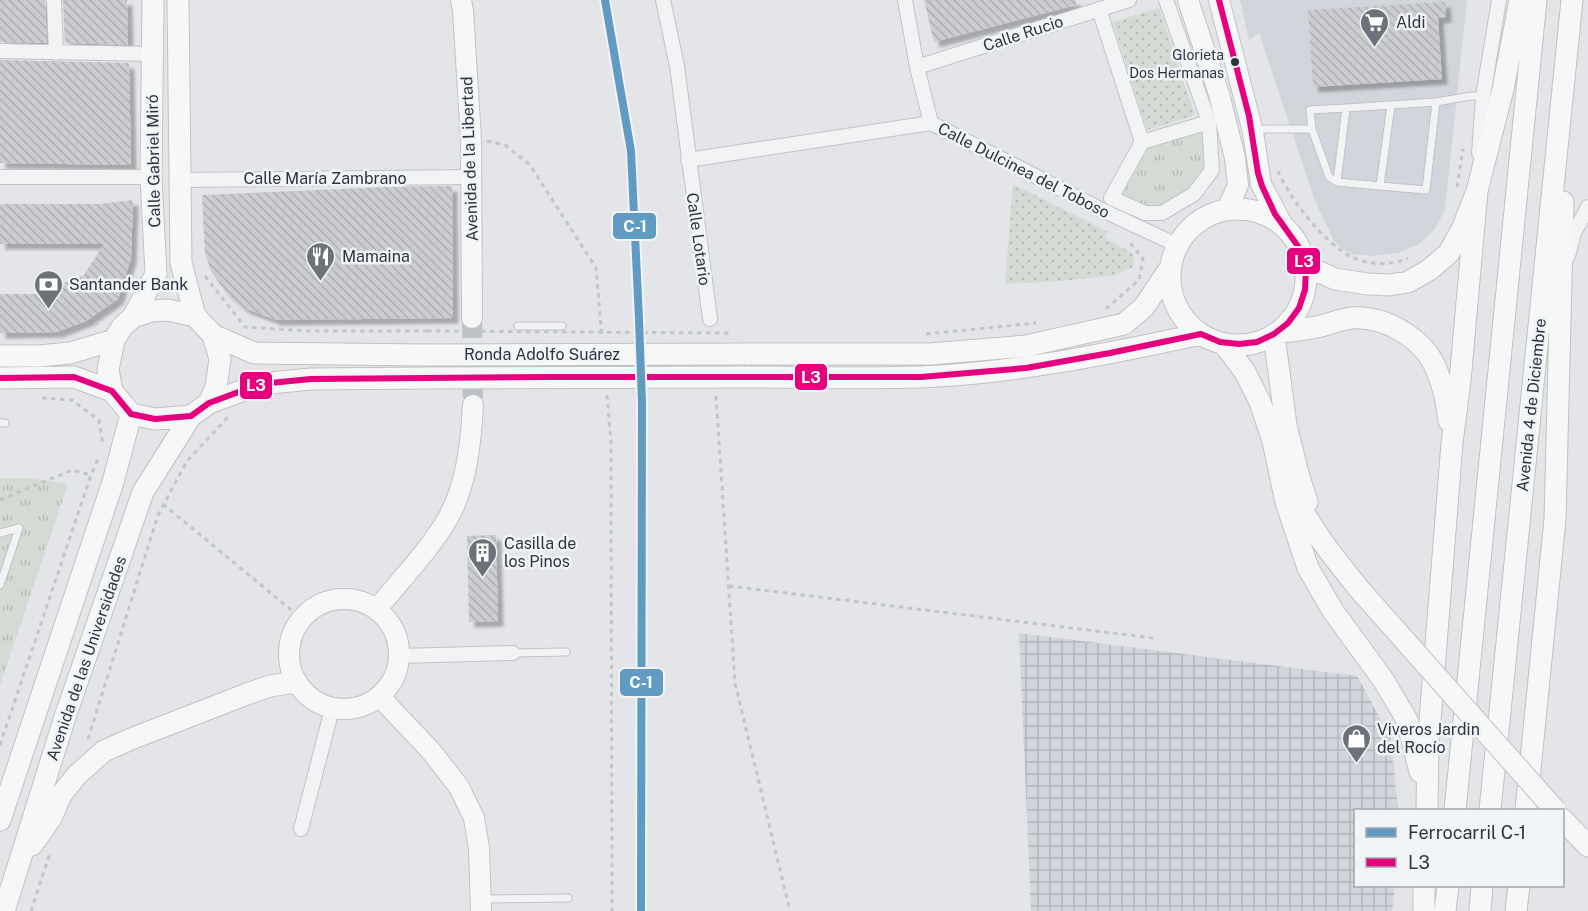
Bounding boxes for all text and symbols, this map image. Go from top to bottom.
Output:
supermarket icon: Aldi [1359,6,1391,48]
street label: Calle Rucio [981,12,1066,55]
place label: Aldi [1396,13,1425,32]
place label: Glorieta Dos Hermanas [1129,47,1224,81]
marker: Glorieta Dos Hermanas [1229,56,1241,68]
street label: Avenida de la Libertad [457,76,482,242]
street label: Calle Gabriel Miró [143,94,164,228]
street label: Calle Dulcinea del Toboso [935,119,1113,222]
street label: Calle María Zambrano [243,169,407,188]
street label: Calle Lotario [683,191,714,287]
line badge: C-1 [612,212,657,240]
text: C-1 [623,217,647,236]
restaurant icon: Mamaina [305,240,337,282]
place label: Mamaina [342,247,410,266]
line badge: L3 [1286,247,1321,275]
text: L3 [1294,252,1314,271]
bank icon: Santander Bank [32,268,64,310]
place label: Santander Bank [69,275,188,294]
street label: Avenida 4 de Diciembre [1513,317,1550,493]
street label: Ronda Adolfo Suárez [464,345,620,364]
line badge: L3 [794,363,828,391]
text: L3 [801,368,821,387]
line badge: L3 [239,371,273,400]
text: L3 [246,376,266,395]
place label: Casilla de los Pinos [504,534,576,571]
building icon: Casilla de los Pinos [467,536,499,578]
street label: Avenida de las Universidades [42,553,130,763]
line badge: C-1 [619,668,664,697]
text: C-1 [629,673,653,692]
place label: Viveros Jardin del Rocío [1377,720,1480,757]
shop icon: Viveros Jardin del Rocío [1340,722,1372,764]
legend [1354,809,1564,887]
text: Ferrocarril C-1 [1408,822,1526,843]
text: L3 [1408,852,1430,873]

